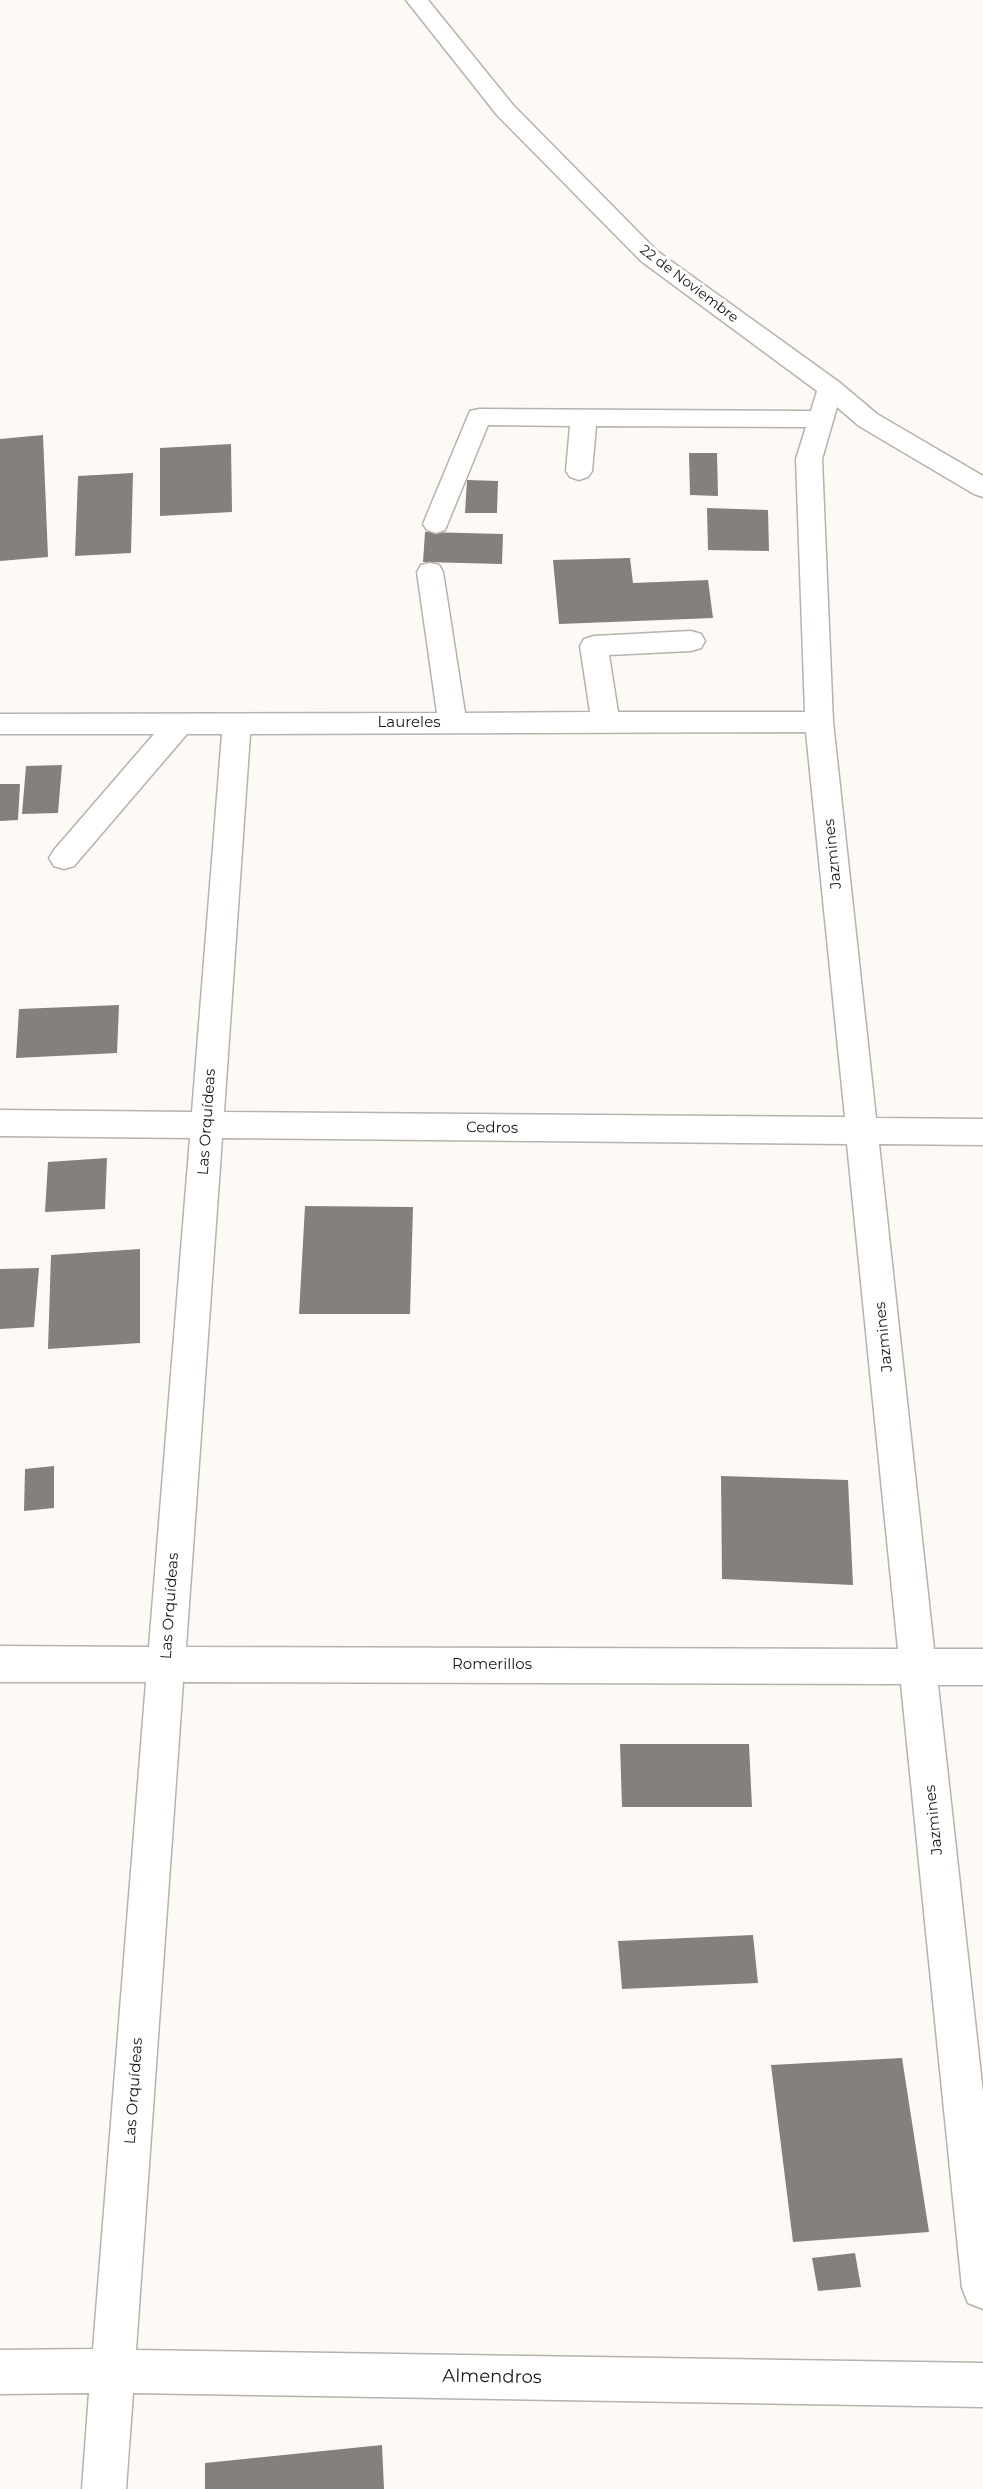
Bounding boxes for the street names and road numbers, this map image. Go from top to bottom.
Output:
street label: 22 de Noviembre [636,241,742,327]
street label: Laureles [377,714,441,732]
street label: Jazmines [820,818,846,890]
street label: Las Orquídeas [194,1068,220,1176]
street label: Cedros [466,1119,518,1137]
street label: Jazmines [871,1301,897,1373]
street label: Las Orquídeas [157,1552,183,1660]
street label: Romerillos [452,1656,532,1674]
street label: Jazmines [921,1784,947,1856]
street label: Las Orquídeas [121,2037,147,2145]
street label: Almendros [442,2365,542,2389]

